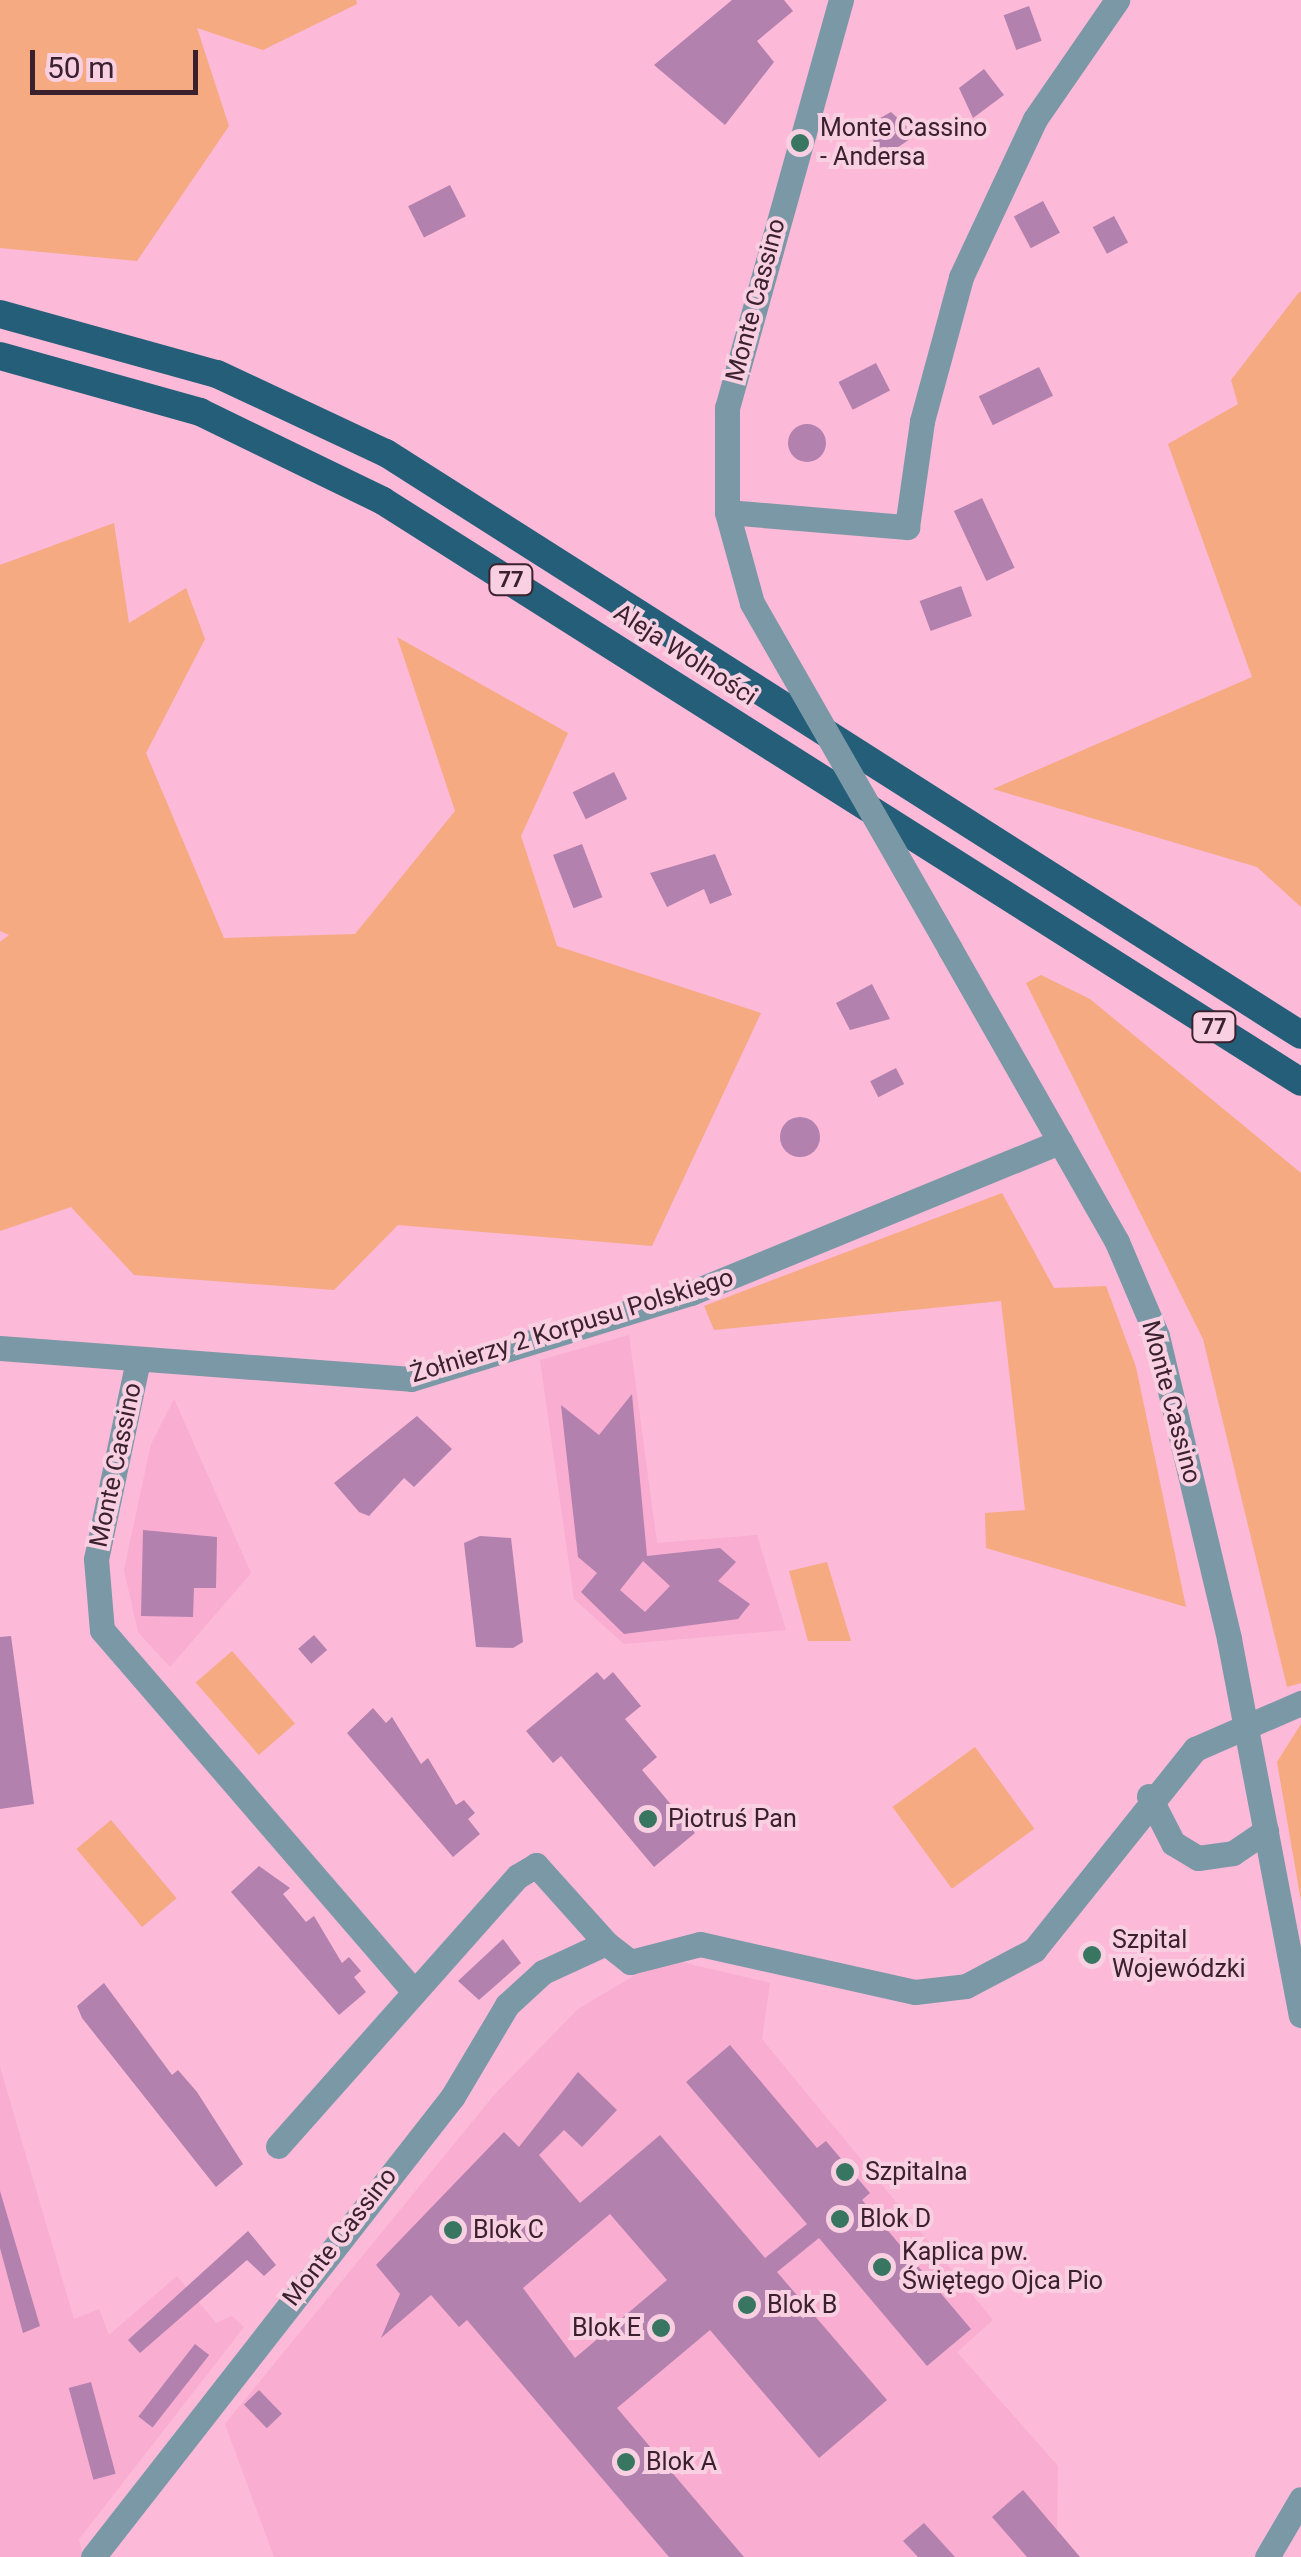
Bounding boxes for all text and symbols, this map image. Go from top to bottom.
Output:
scale bar [35,30,202,92]
text: 50 m [47,50,114,85]
place label: Monte Cassino - Andersa [820,114,987,173]
marker: Monte Cassino - Andersa [789,132,811,154]
street label: Monte Cassino [720,215,792,385]
road number: 77 [486,563,536,597]
street label: Aleja Wolności [608,598,762,712]
road number: 77 [1189,1010,1239,1044]
street label: Żołnierzy 2 Korpusu Polskiego [407,1263,737,1389]
street label: Monte Cassino [1135,1317,1207,1487]
street label: Monte Cassino [84,1380,148,1550]
place label: Piotruś Pan [668,1804,797,1834]
marker: Piotruś Pan [637,1808,659,1830]
place label: Szpital Wojewódzki [1112,1926,1246,1985]
marker: Szpital Wojewódzki [1081,1944,1103,1966]
place label: Szpitalna [865,2157,968,2187]
marker: Szpitalna [834,2161,856,2183]
street label: Monte Cassino [277,2162,403,2312]
place label: Blok D [860,2204,931,2234]
marker: Blok D [829,2208,851,2230]
place label: Blok C [473,2215,544,2245]
marker: Blok C [442,2219,464,2241]
place label: Kaplica pw. Świętego Ojca Pio [902,2238,1103,2297]
marker: Kaplica pw. Świętego Ojca Pio [871,2256,893,2278]
place label: Blok B [767,2290,837,2320]
marker: Blok B [736,2294,758,2316]
place label: Blok E [572,2313,641,2343]
marker: Blok E [650,2317,672,2339]
place label: Blok A [646,2447,717,2477]
marker: Blok A [615,2451,637,2473]

